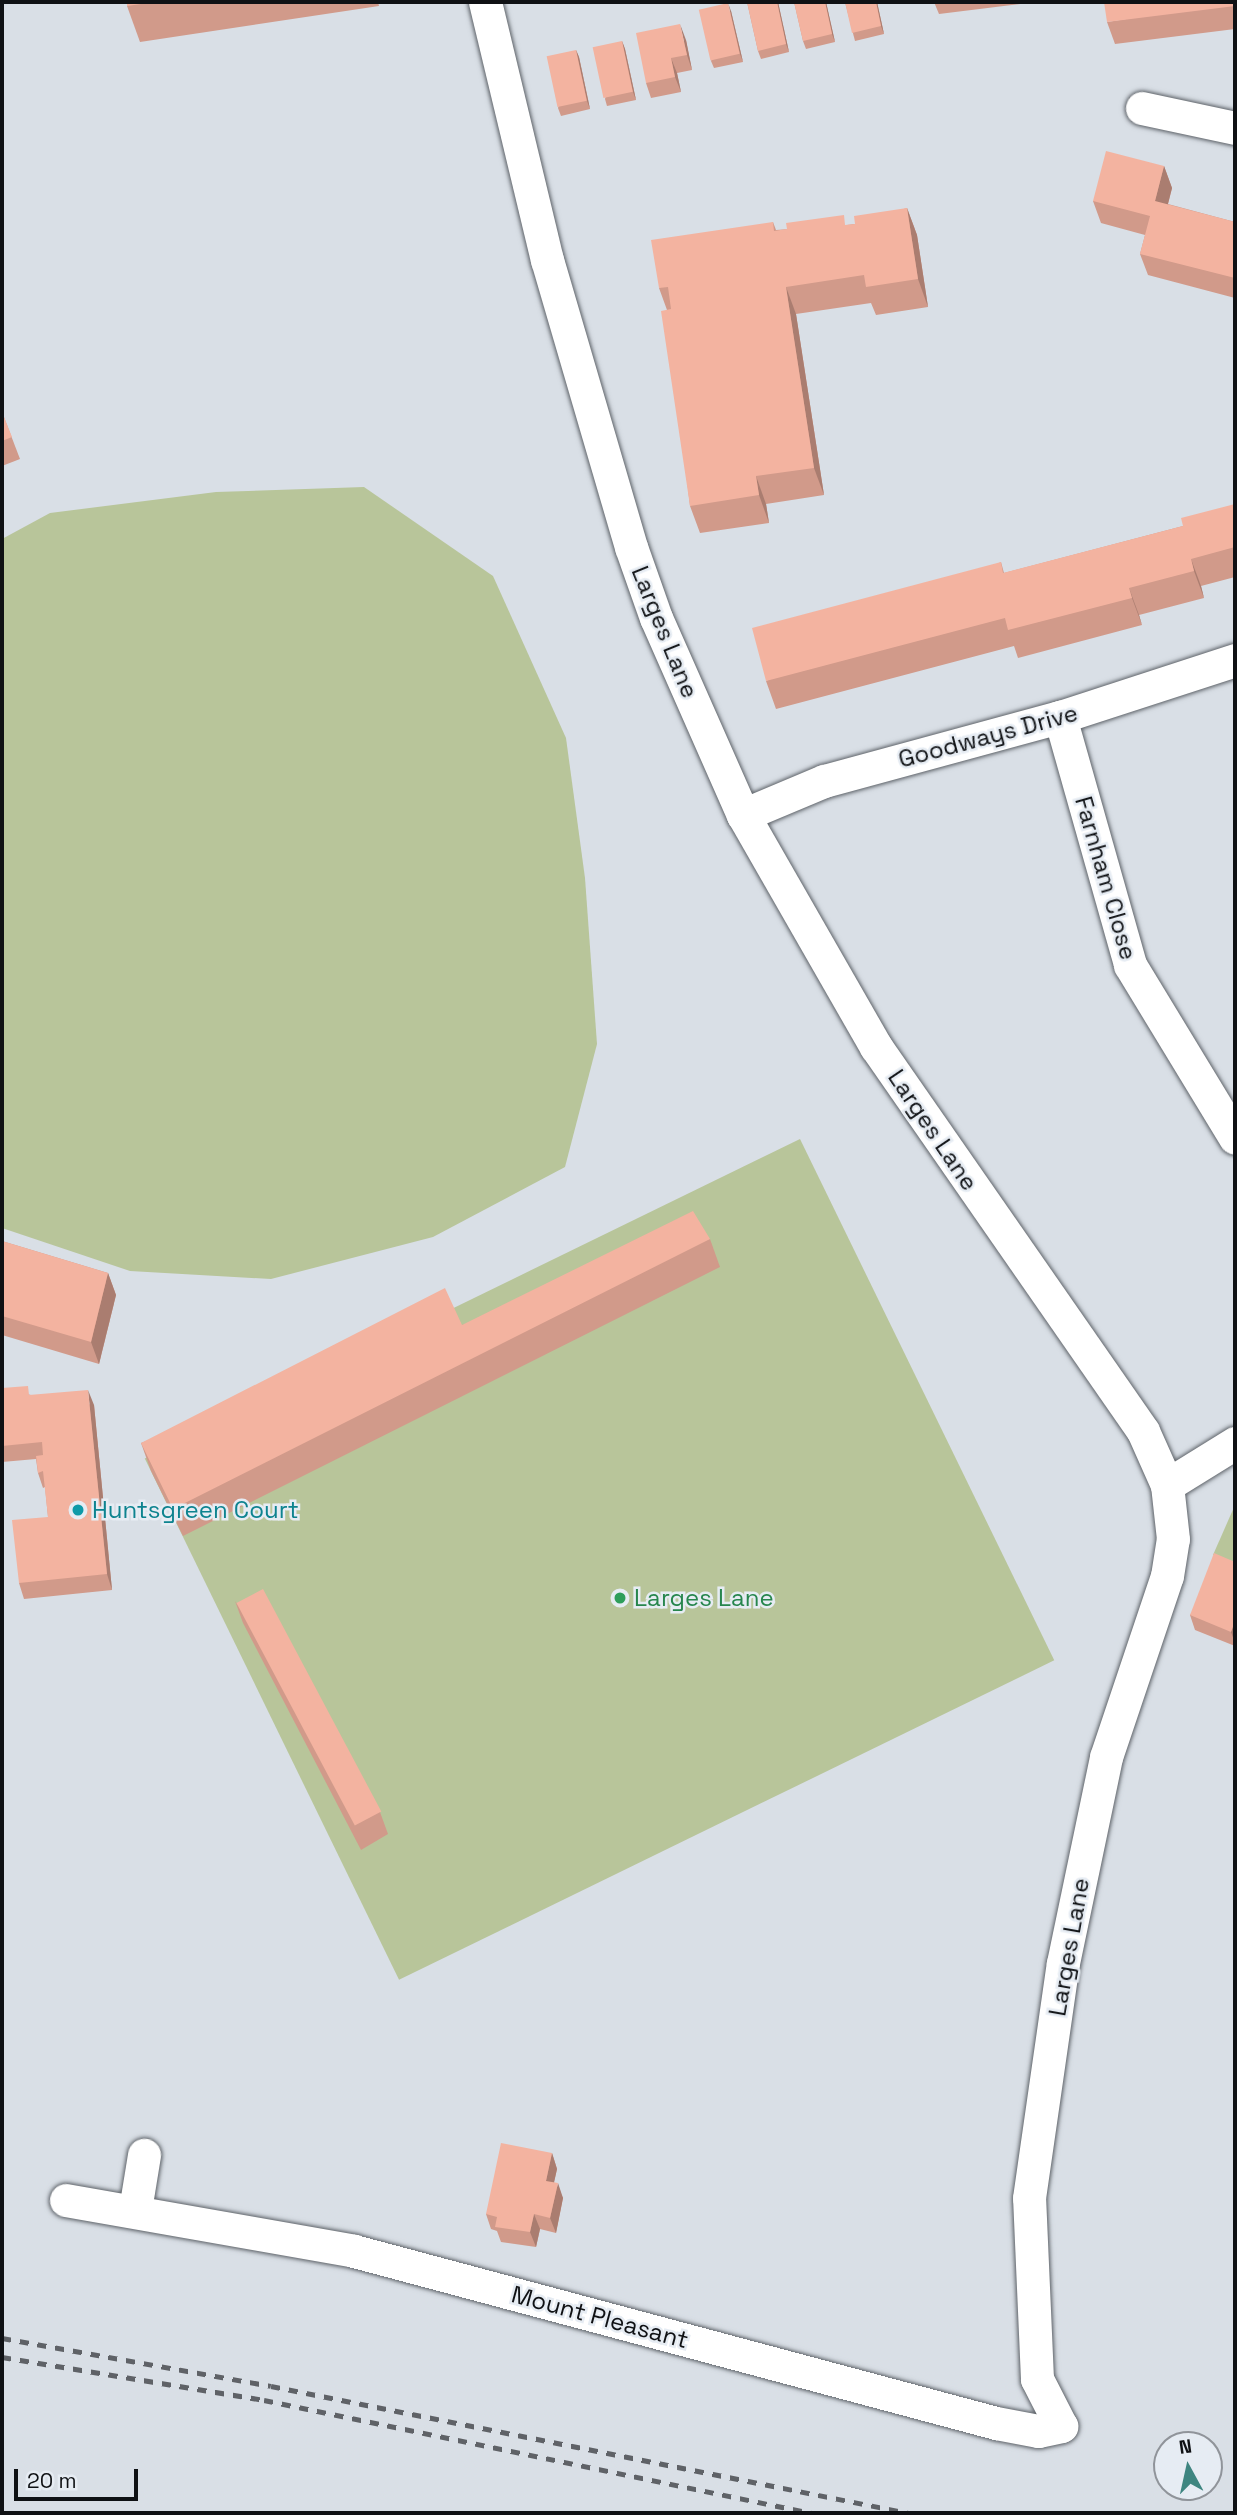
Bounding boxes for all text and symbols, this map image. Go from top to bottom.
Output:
street label: Larges Lane [625,562,705,702]
street label: Goodways Drive [895,698,1081,774]
street label: Farnham Close [1069,793,1143,963]
street label: Larges Lane [882,1064,984,1196]
place label: Huntsgreen Court [92,1496,299,1524]
marker: Huntsgreen Court [70,1502,86,1518]
place label: Larges Lane [634,1584,774,1612]
marker: Larges Lane [612,1590,628,1606]
street label: Larges Lane [1043,1876,1095,2018]
street label: Mount Pleasant [508,2280,692,2354]
north arrow [1153,2431,1223,2501]
text: N [1177,2433,1193,2460]
scale bar [18,2456,142,2500]
text: 20 m [27,2467,77,2494]

